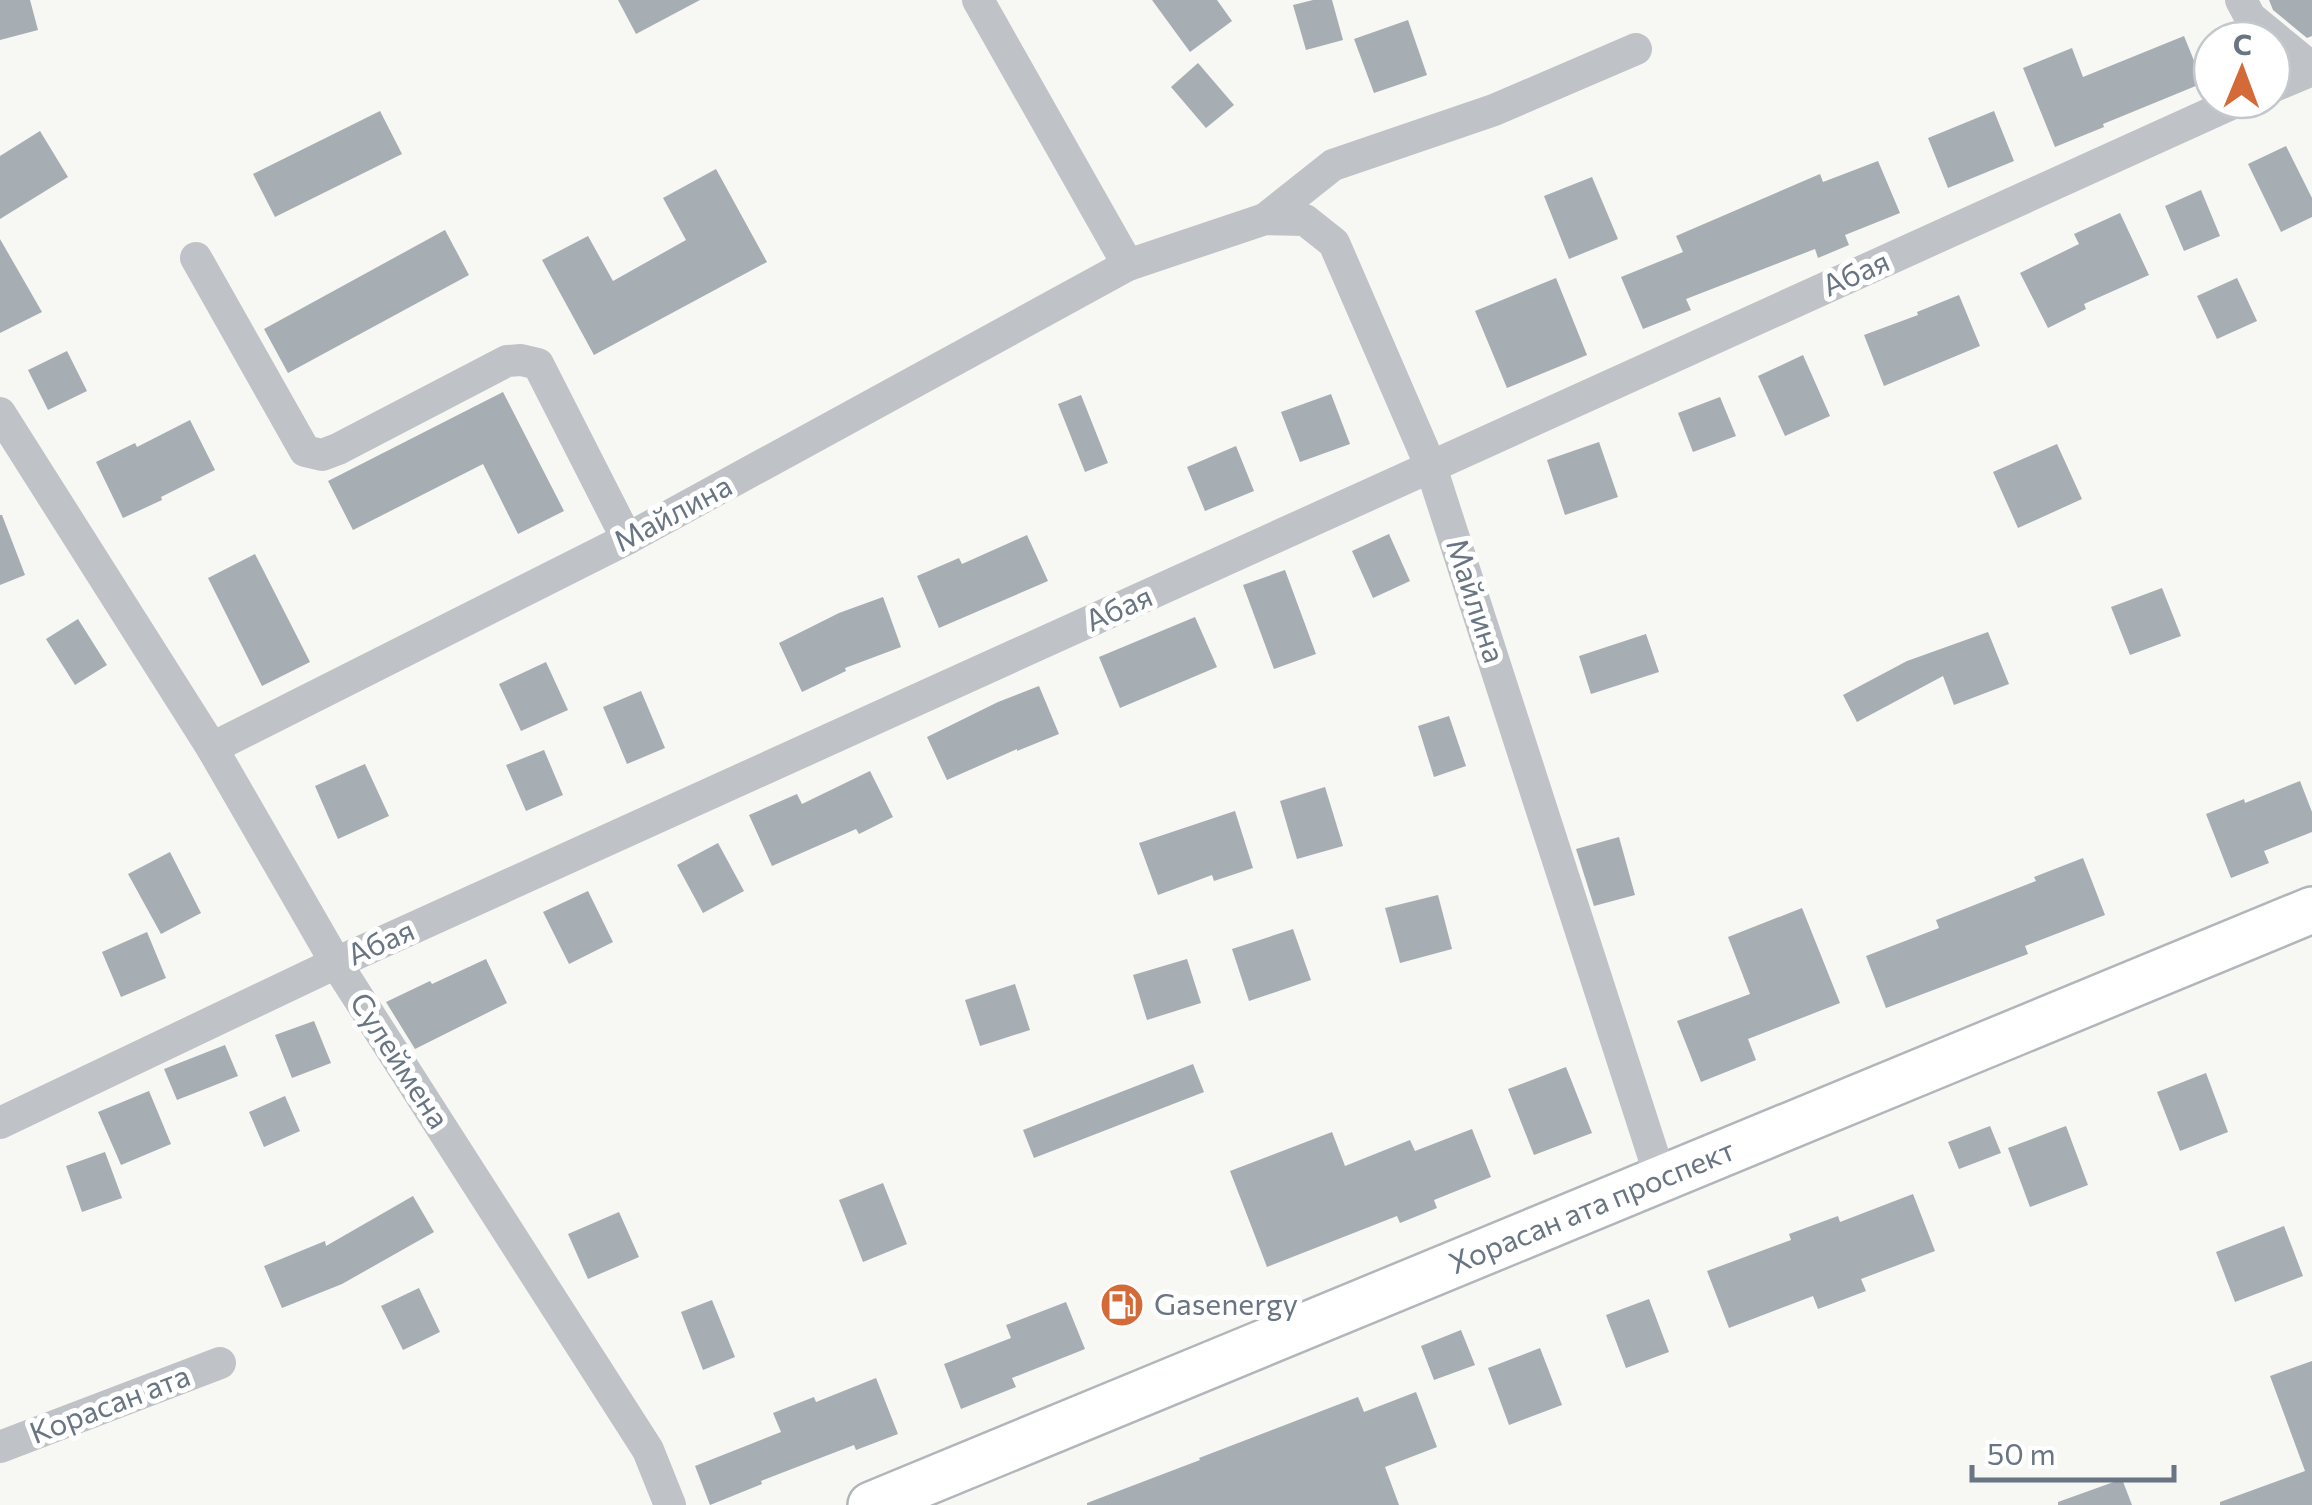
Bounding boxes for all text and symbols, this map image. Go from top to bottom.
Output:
north arrow [2192,20,2292,120]
text: С [2233,27,2252,61]
street label: Абая [1816,241,1894,303]
street label: Майлина [606,465,737,558]
street label: Майлина [1440,533,1515,667]
street label: Абая [1079,576,1157,638]
street label: Абая [341,910,419,972]
street label: Сулеймена [343,985,459,1135]
street label: Хорасан ата проспект [1443,1130,1739,1280]
fuel station icon: Gasenergy [1099,1282,1145,1328]
place label: Gasenergy [1154,1284,1298,1321]
street label: Корасан ата [24,1355,194,1450]
scale bar [1972,1420,2174,1482]
text: 50 m [1987,1434,2056,1471]

